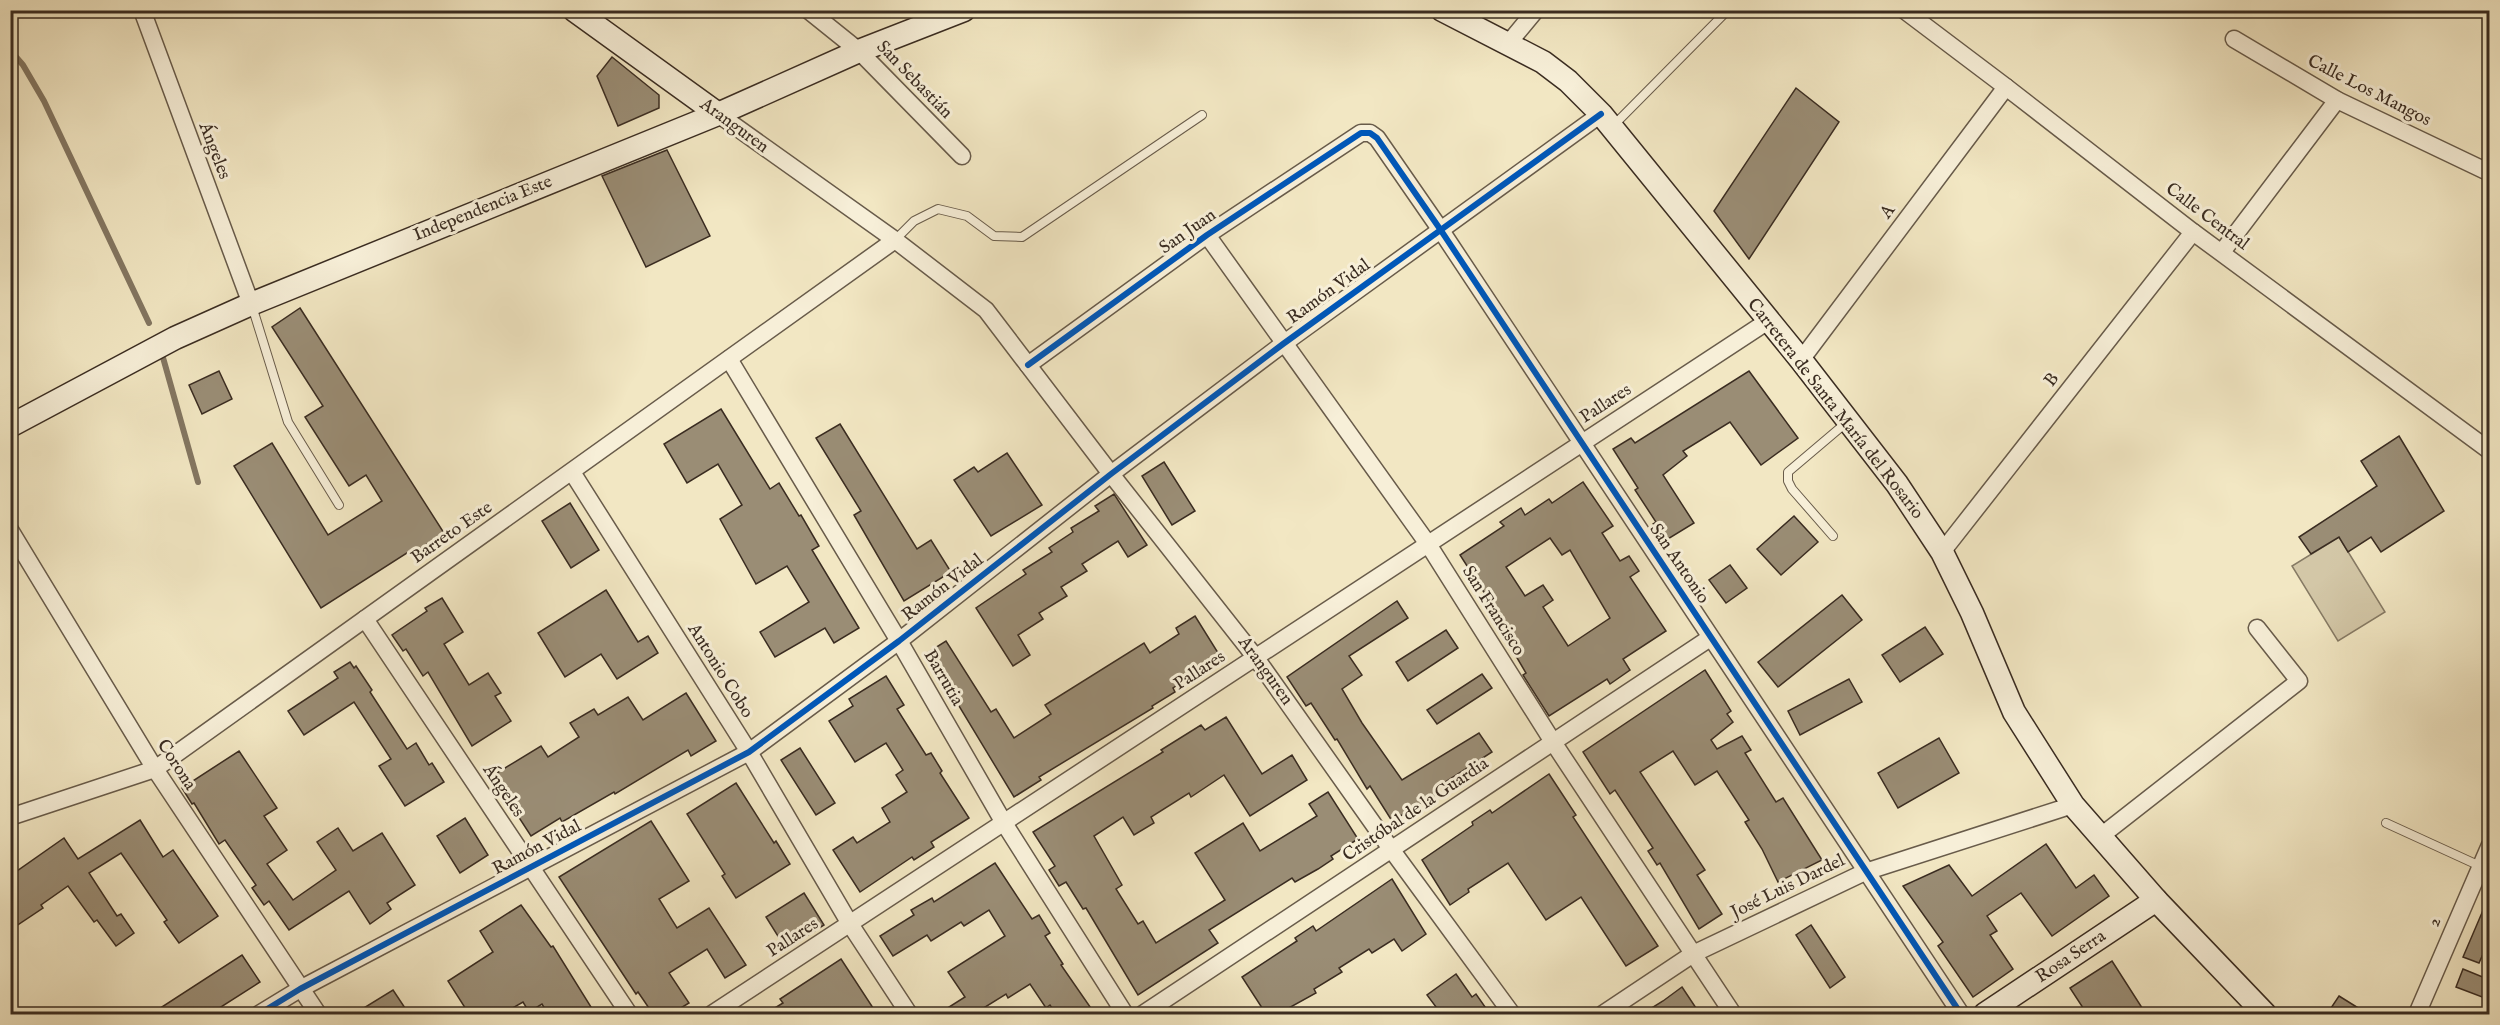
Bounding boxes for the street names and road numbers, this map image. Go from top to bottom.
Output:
street label: San Sebastián [871,36,957,124]
street label: Calle Los Mangos [2303,50,2435,132]
street label: Aranguren [694,93,773,159]
street label: Ángeles [192,118,237,183]
street label: Independencia Este [410,171,556,247]
street label: Calle Central [2161,178,2253,256]
street label: A [1875,200,1901,225]
street label: San Juan [1155,204,1221,260]
street label: Ramón Vidal [1283,254,1375,330]
street label: Carretera de Santa María del Rosario [1742,294,1929,524]
street label: B [2039,368,2065,392]
street label: Pallares [1576,379,1636,429]
street label: Barreto Este [407,497,497,569]
street label: San Antonio [1644,519,1714,609]
street label: Ramón Vidal [898,549,988,627]
street label: San Francisco [1456,562,1530,661]
street label: Antonio Cobo [681,619,758,723]
street label: Aranguren [1232,631,1298,710]
street label: Barrutia [918,646,968,710]
street label: Pallares [1170,646,1230,696]
street label: Corona [151,735,201,795]
street label: Cristóbal de la Guardia [1339,752,1494,867]
street label: Ángeles [476,758,531,822]
street label: Ramón Vidal [489,815,585,881]
street label: José Luis Dardel [1725,849,1849,925]
street label: Pallares [763,913,823,963]
street label: 2 [2423,914,2447,930]
street label: Rosa Serra [2031,925,2111,989]

